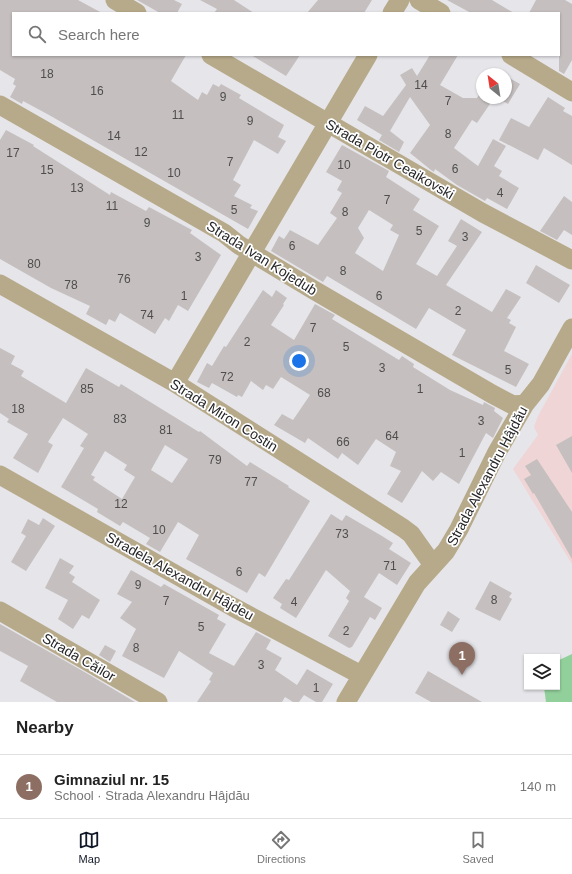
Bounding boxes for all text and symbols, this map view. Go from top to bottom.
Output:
search box [12,12,560,56]
icon: search [26,23,48,45]
text: Search here [58,26,140,43]
house number: 18 [40,67,54,81]
north arrow [476,68,512,104]
house number: 14 [414,78,428,92]
house number: 16 [90,84,104,98]
house number: 9 [220,90,227,104]
house number: 7 [445,94,452,108]
house number: 11 [172,108,185,122]
house number: 9 [247,114,254,128]
street label: Strada Piotr Ceaikovski [323,116,457,202]
house number: 8 [445,127,452,141]
house number: 14 [107,129,121,143]
house number: 12 [134,145,148,159]
house number: 17 [6,146,20,160]
house number: 7 [227,155,234,169]
house number: 10 [337,158,351,172]
house number: 6 [452,162,459,176]
house number: 15 [40,163,54,177]
house number: 10 [167,166,181,180]
house number: 13 [70,181,84,195]
house number: 4 [497,186,504,200]
house number: 7 [384,193,391,207]
house number: 11 [106,199,119,213]
house number: 5 [231,203,238,217]
house number: 8 [342,205,349,219]
house number: 9 [144,216,151,230]
street label: Strada Ivan Kojedub [204,218,320,299]
house number: 5 [416,224,423,238]
house number: 3 [462,230,469,244]
house number: 6 [289,239,296,253]
house number: 3 [195,250,202,264]
house number: 80 [27,257,41,271]
house number: 8 [340,264,347,278]
house number: 76 [117,272,131,286]
house number: 78 [64,278,78,292]
house number: 1 [181,289,188,303]
house number: 6 [376,289,383,303]
house number: 2 [455,304,462,318]
house number: 74 [140,308,154,322]
house number: 7 [310,321,317,335]
house number: 2 [244,335,251,349]
house number: 5 [343,340,350,354]
your location [289,351,309,371]
house number: 3 [379,361,386,375]
house number: 5 [505,363,512,377]
house number: 72 [220,370,234,384]
street label: Strada Miron Costin [167,375,281,455]
house number: 85 [80,382,94,396]
house number: 1 [417,382,424,396]
house number: 68 [317,386,331,400]
house number: 18 [11,402,25,416]
street label: Strada Alexandru Hâjdău [443,404,531,548]
house number: 83 [113,412,127,426]
house number: 3 [478,414,485,428]
house number: 81 [159,423,173,437]
house number: 64 [385,429,399,443]
house number: 66 [336,435,350,449]
house number: 1 [459,446,466,460]
house number: 79 [208,453,222,467]
house number: 77 [244,475,258,489]
house number: 12 [114,497,128,511]
house number: 10 [152,523,166,537]
house number: 73 [335,527,349,541]
street label: Stradela Alexandru Hâjdeu [103,529,257,623]
house number: 71 [383,559,397,573]
house number: 6 [236,565,243,579]
house number: 9 [135,578,142,592]
house number: 8 [491,593,498,607]
house number: 7 [163,594,170,608]
house number: 4 [291,595,298,609]
house number: 5 [198,620,205,634]
house number: 2 [343,624,350,638]
street label: Strada Căilor [40,630,119,685]
house number: 8 [133,641,140,655]
pin: 1 [449,642,475,675]
map controls [524,654,560,690]
button: layers [524,654,560,690]
house number: 3 [258,658,265,672]
house number: 1 [313,681,320,695]
text: Nearby [16,718,74,737]
text: Gimnaziul nr. 15 [54,771,169,788]
text: 1 [25,779,33,794]
text: 140 m [520,779,556,794]
text: School · Strada Alexandru Hâjdău [54,788,250,803]
tab: Map [78,829,100,865]
tab: Directions [257,829,306,865]
tab: Saved [462,829,494,865]

